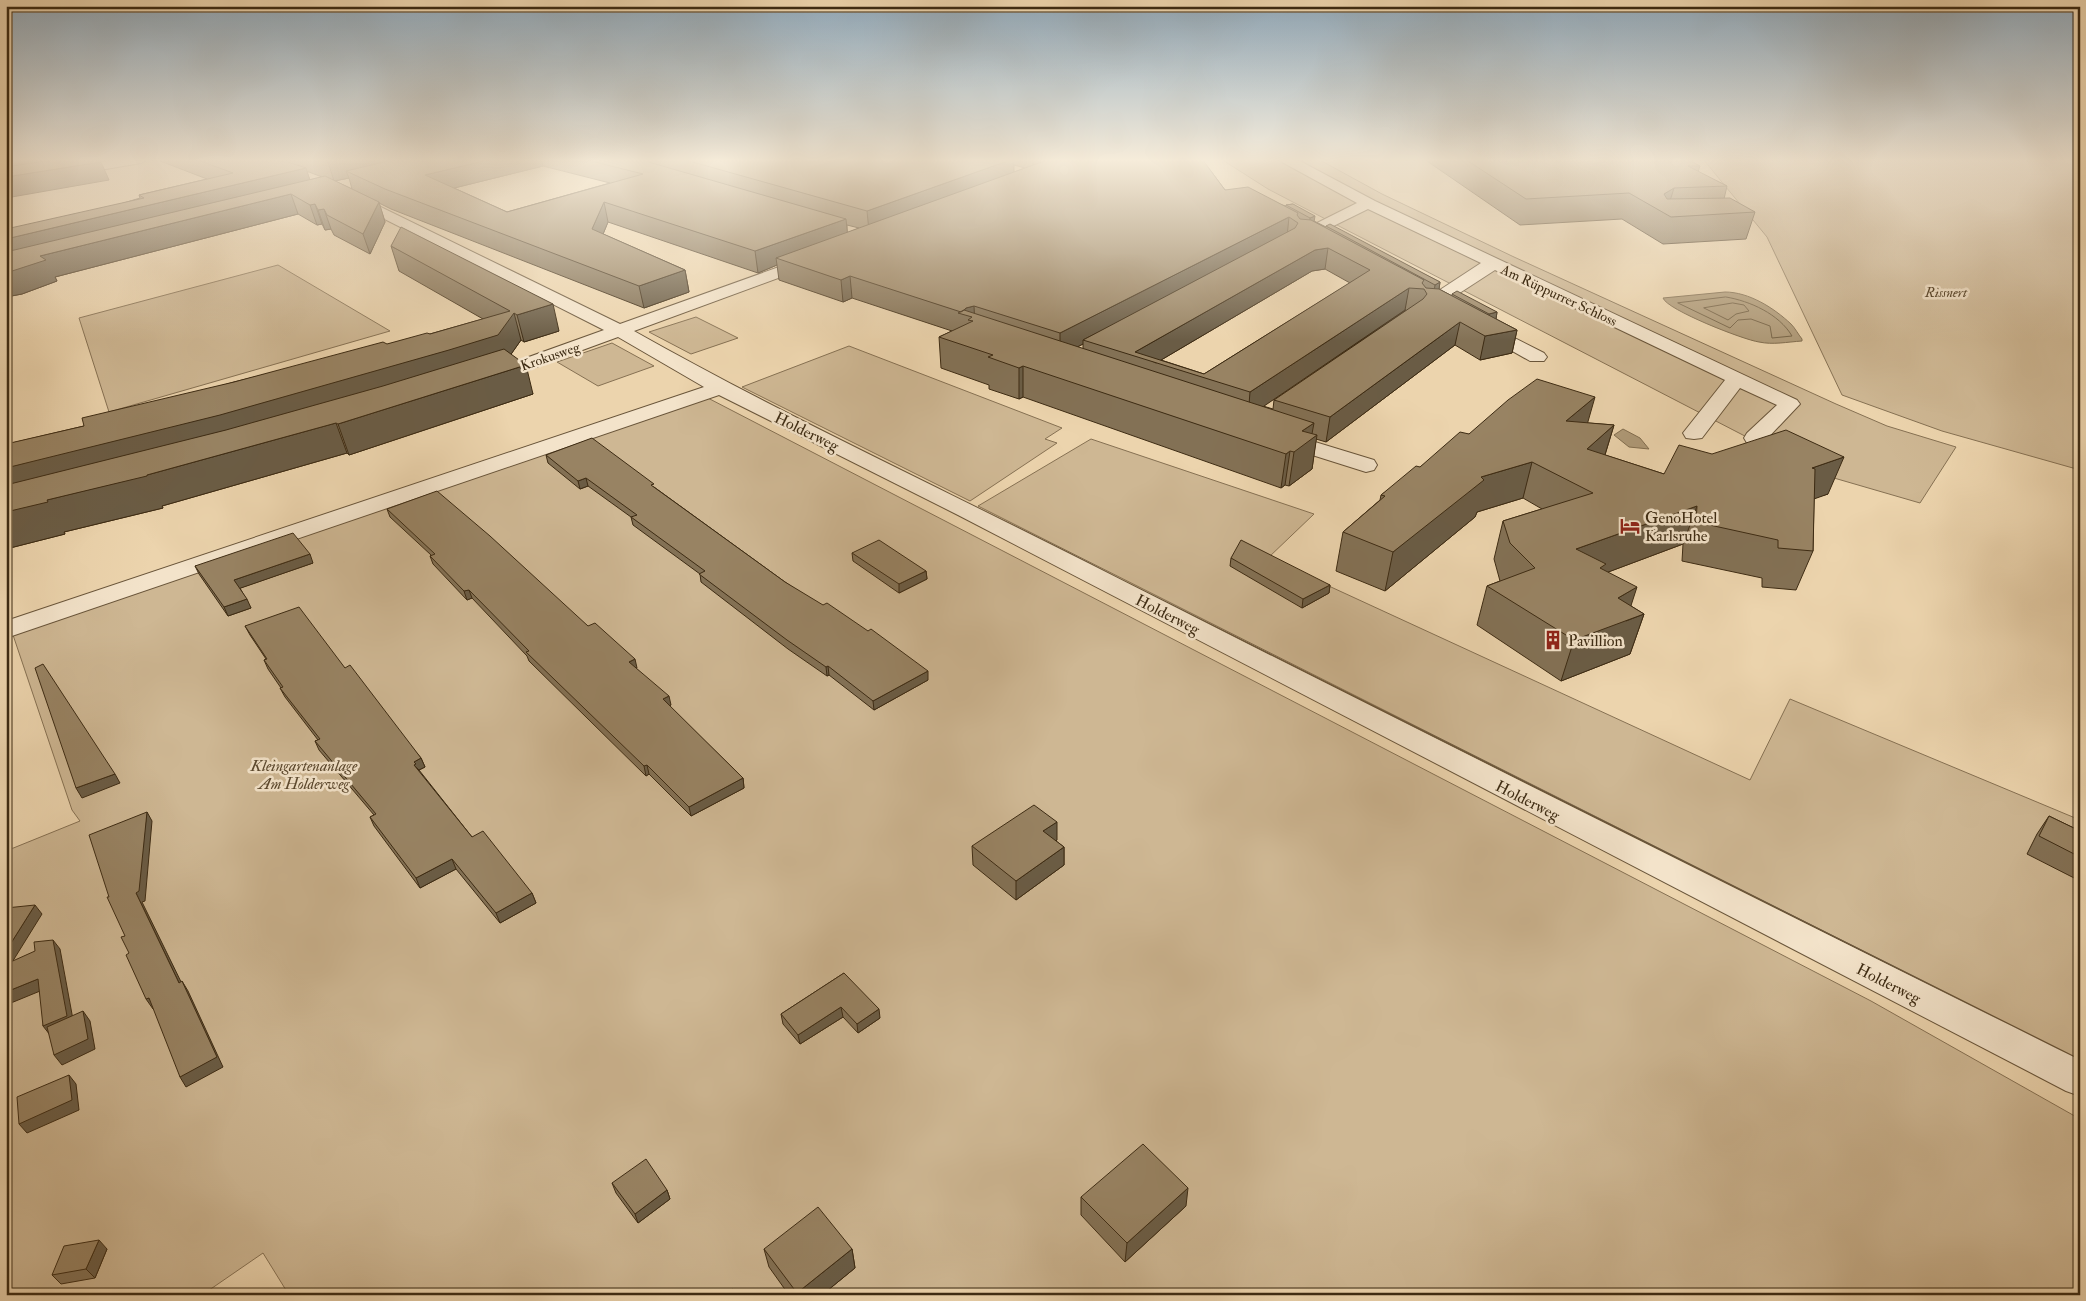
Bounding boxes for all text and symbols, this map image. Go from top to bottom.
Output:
street label: Am Rüppurrer Schloss [1497,261,1620,331]
park label: Rissnert [1924,284,1968,301]
street label: Krokusweg [518,338,583,375]
street label: Holderweg [771,408,843,457]
place label: GenoHotel Karlsruhe [1645,508,1717,546]
hotel icon: GenoHotel Karlsruhe [1619,515,1641,537]
street label: Holderweg [1132,590,1204,640]
building icon: Pavillion [1542,629,1564,651]
place label: Pavillion [1568,631,1623,651]
park label: Kleingartenanlage Am Holderweg [250,756,358,794]
street label: Holderweg [1492,776,1564,826]
street label: Holderweg [1853,959,1925,1009]

